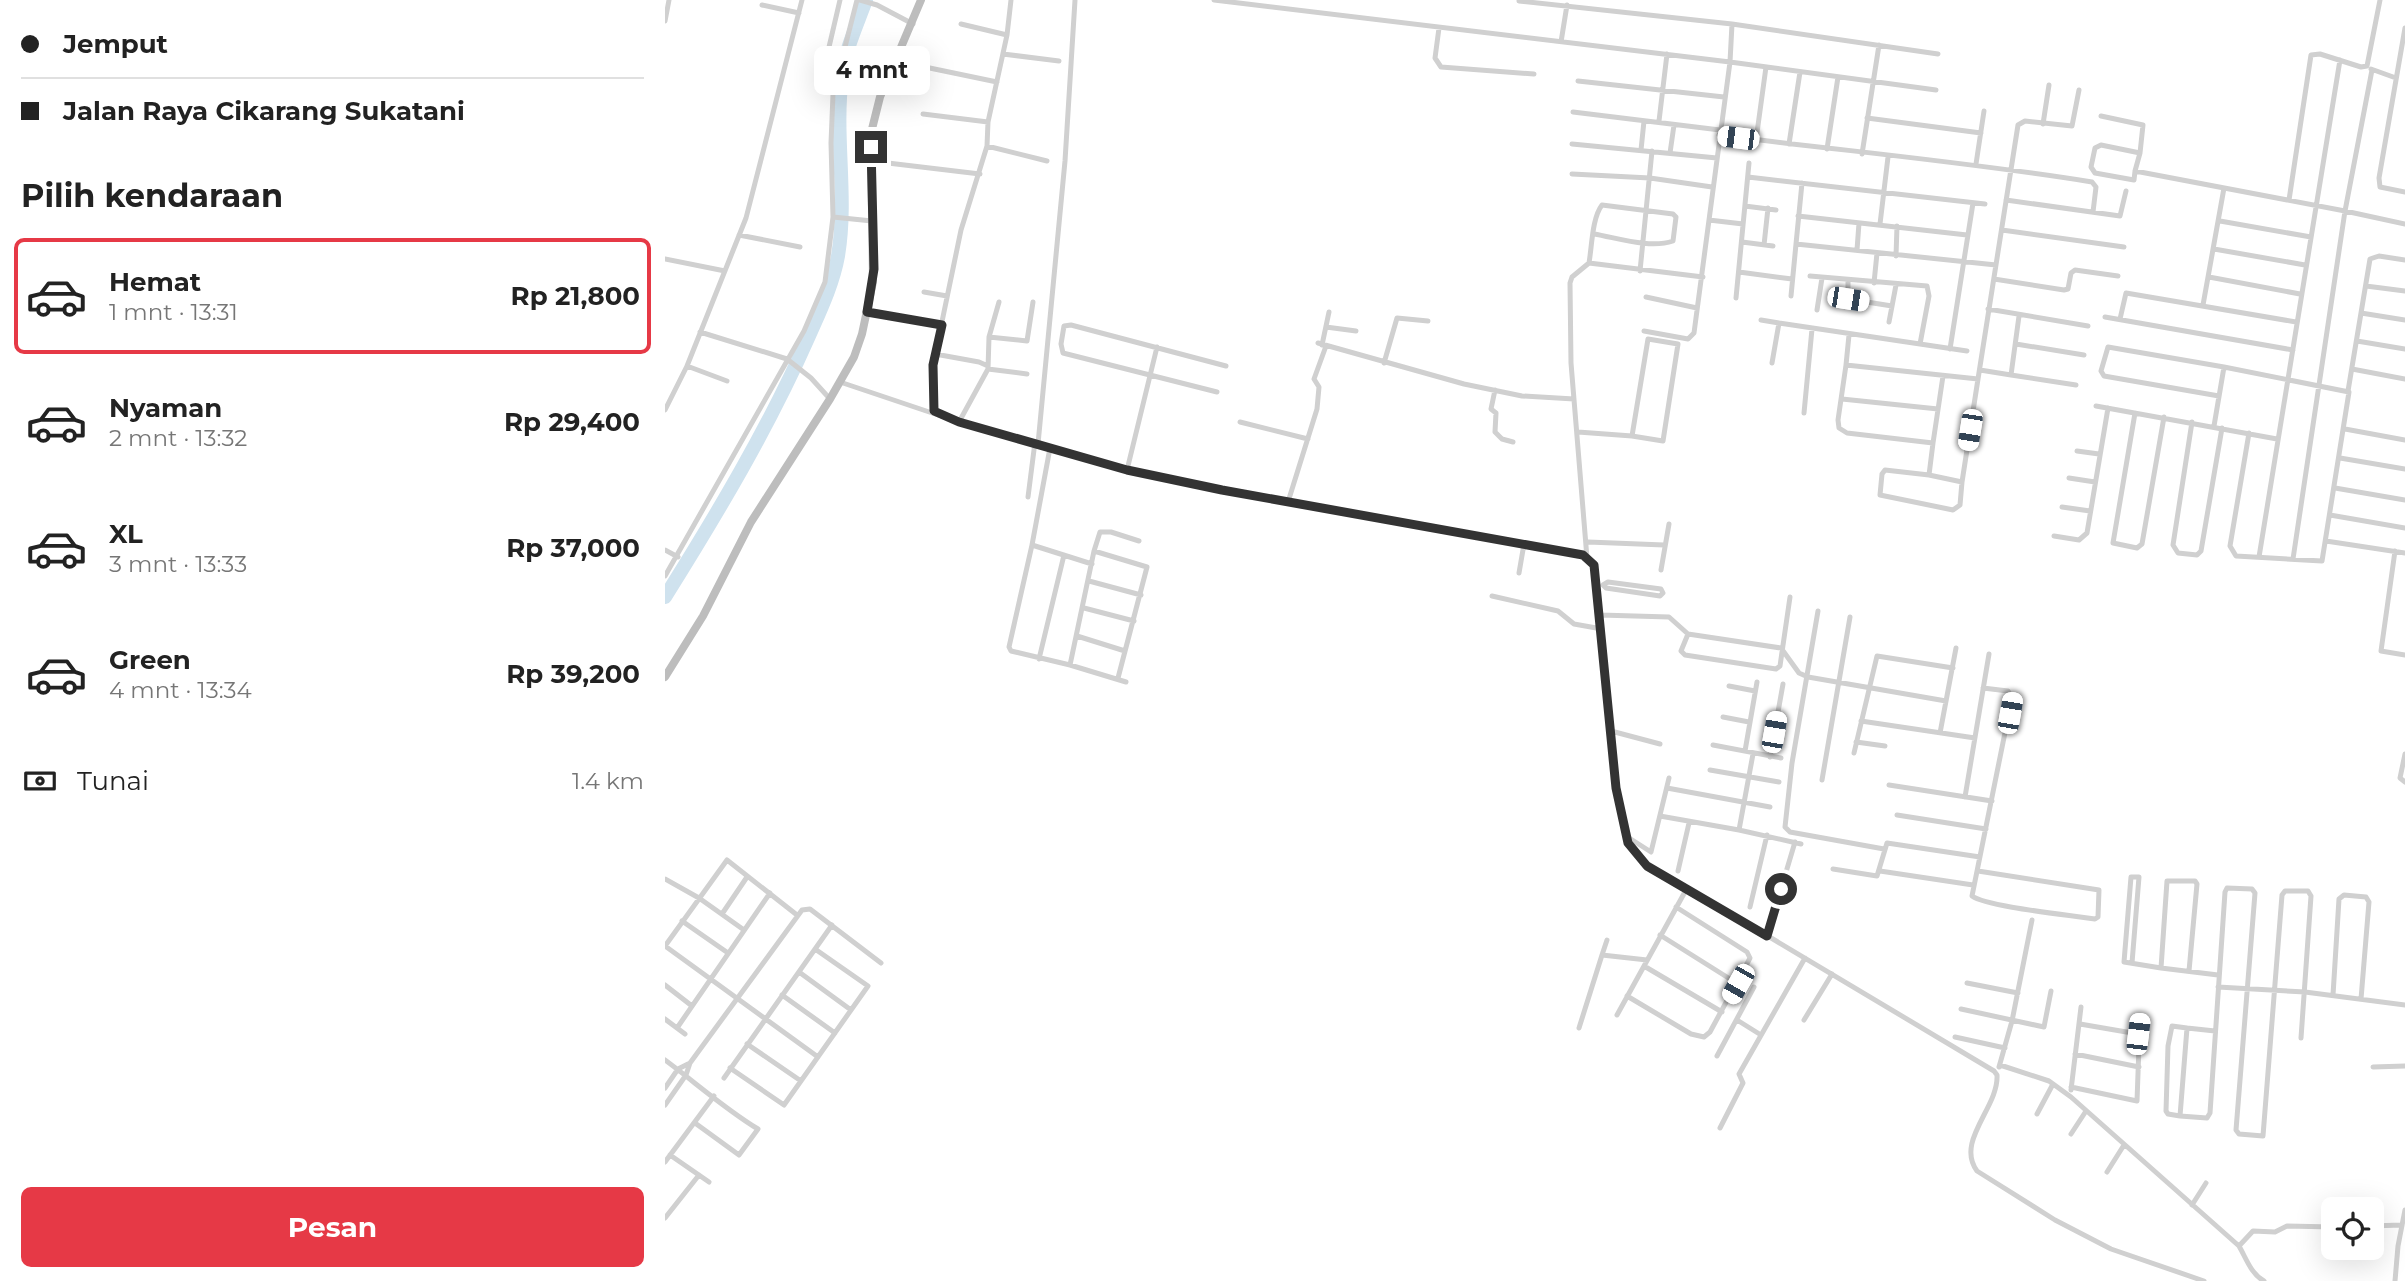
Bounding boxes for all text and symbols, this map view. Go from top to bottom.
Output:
text: Jemput [63,28,168,60]
callout: 4 mnt [813,46,929,94]
text: 4 mnt [836,56,908,84]
text: Jalan Raya Cikarang Sukatani [63,95,465,127]
car [1716,125,1761,151]
route end [855,131,887,163]
text: Pilih kendaraan [21,176,283,215]
icon: car [25,265,88,328]
text: Hemat [109,266,201,298]
text: Rp 21,800 [511,280,640,312]
car [1826,285,1871,313]
text: 1 mnt · 13:31 [109,298,238,326]
icon: car [25,391,88,454]
text: Nyaman [109,392,222,424]
text: Rp 29,400 [504,406,640,438]
car [1957,408,1984,452]
text: 2 mnt · 13:32 [109,424,247,452]
icon: car [25,517,88,580]
text: XL [109,518,143,550]
text: Rp 37,000 [506,532,640,564]
text: 3 mnt · 13:33 [109,550,247,578]
icon: car [25,643,88,706]
text: Green [109,644,191,676]
text: Rp 39,200 [506,658,640,690]
text: 4 mnt · 13:34 [109,676,252,704]
car [1997,690,2024,736]
car [1761,709,1788,755]
icon: cash [21,762,59,800]
text: Tunai [77,765,149,797]
text: 1.4 km [572,767,644,795]
route start [1765,873,1797,905]
car [1719,961,1758,1007]
car [2126,1012,2151,1056]
button: Pesan [21,1187,644,1267]
map controls [2321,1197,2384,1260]
button: locate [2321,1197,2384,1260]

